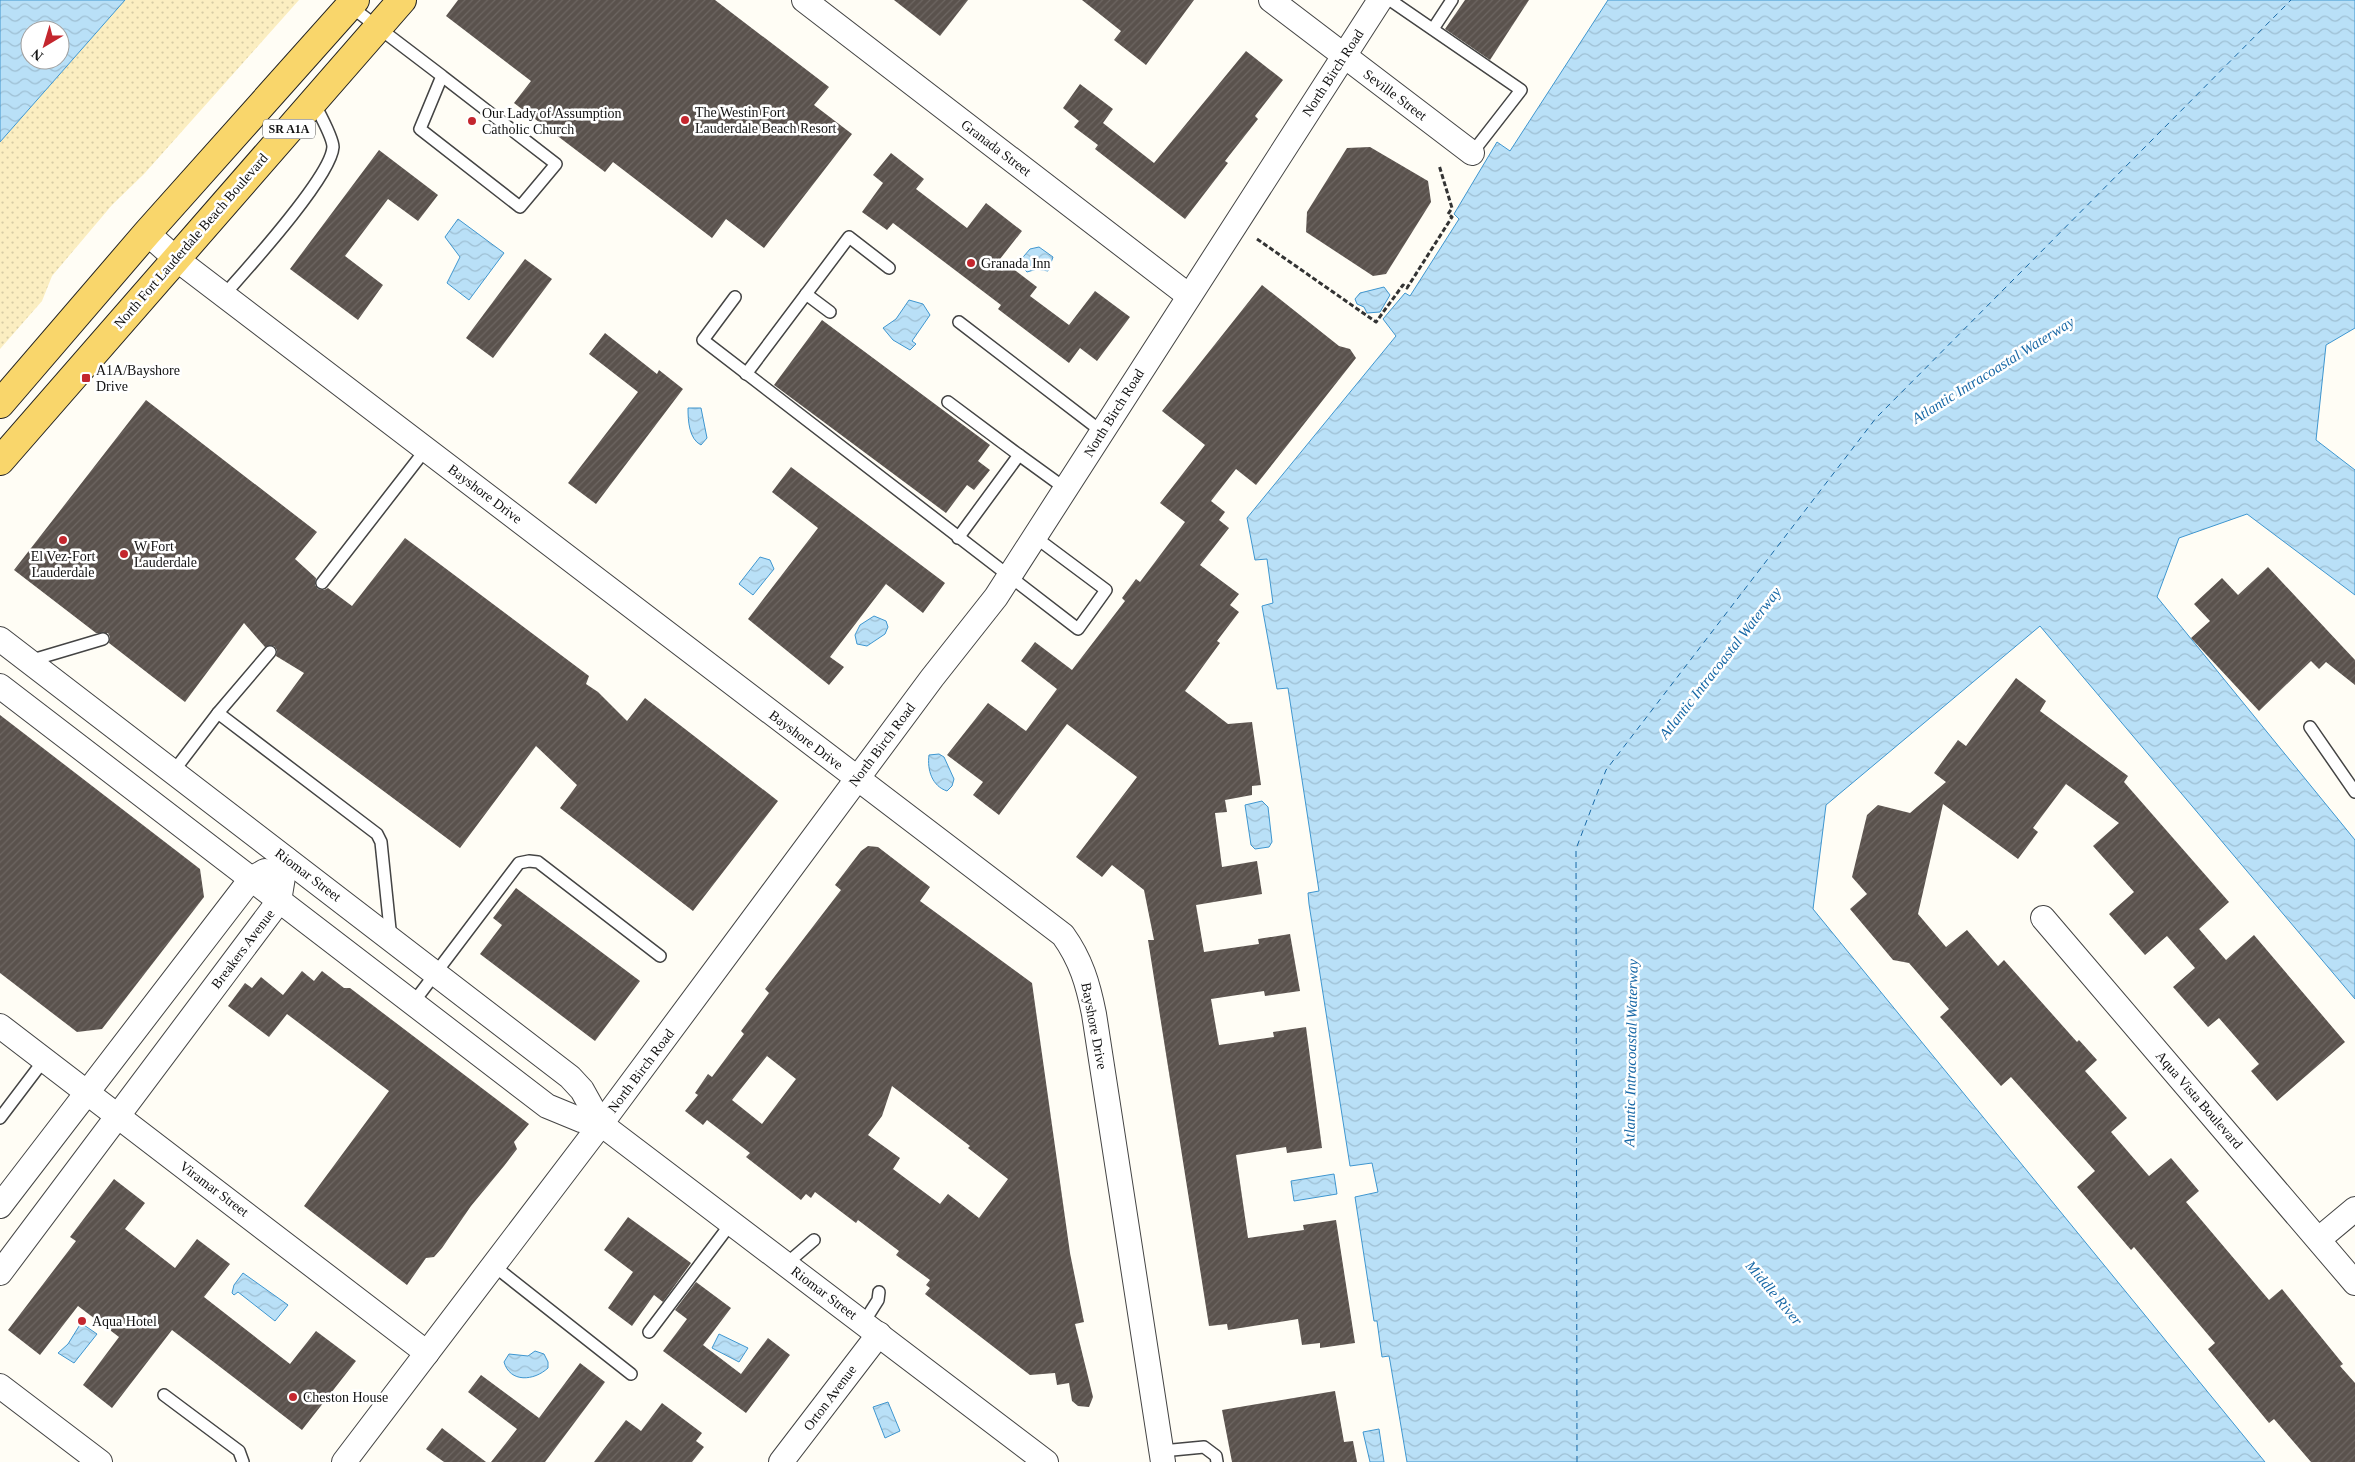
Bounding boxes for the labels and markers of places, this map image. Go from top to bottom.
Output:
place label: The Westin Fort Lauderdale Beach Resort [695,105,837,136]
place label: Our Lady of Assumption Catholic Church [482,106,622,137]
marker: The Westin Fort Lauderdale Beach Resort [679,114,691,126]
marker: Our Lady of Assumption Catholic Church [466,115,478,127]
place label: Granada Inn [981,256,1051,271]
marker: Granada Inn [965,257,977,269]
place label: A1A/Bayshore Drive [96,363,180,394]
marker: A1A/Bayshore Drive [80,372,92,384]
marker: El Vez-Fort Lauderdale [57,534,69,546]
place label: W Fort Lauderdale [134,539,197,570]
marker: W Fort Lauderdale [118,548,130,560]
place label: El Vez-Fort Lauderdale [31,549,95,580]
place label: Aqua Hotel [92,1314,157,1329]
marker: Aqua Hotel [76,1315,88,1327]
place label: Cheston House [303,1390,388,1405]
marker: Cheston House [287,1391,299,1403]

